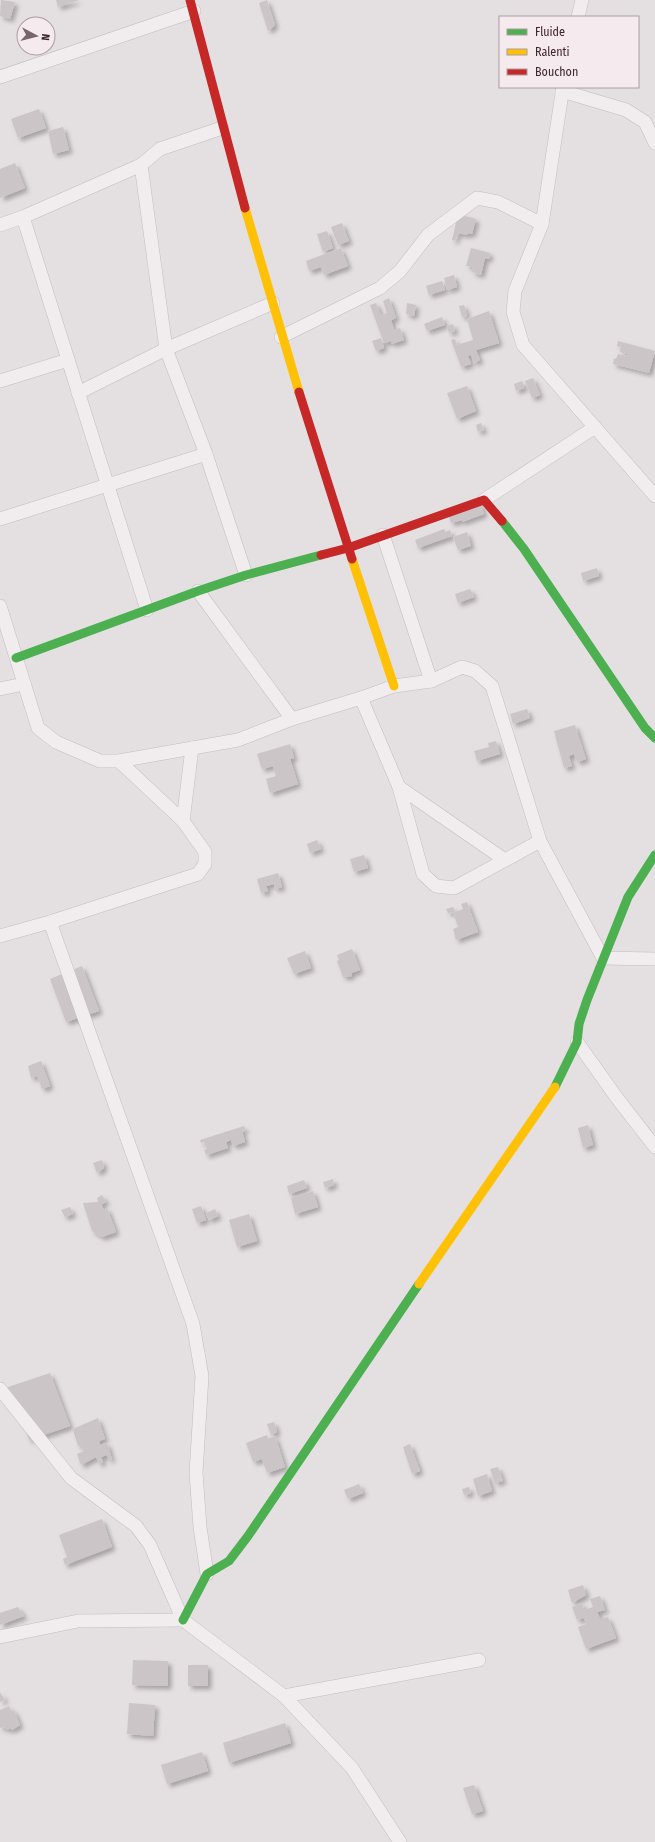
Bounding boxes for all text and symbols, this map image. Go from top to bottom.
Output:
north arrow [16,16,56,56]
legend [499,16,639,88]
text: Fluide [535,25,565,39]
text: N [39,33,52,41]
text: Ralenti [535,45,570,59]
text: Bouchon [535,65,578,79]

